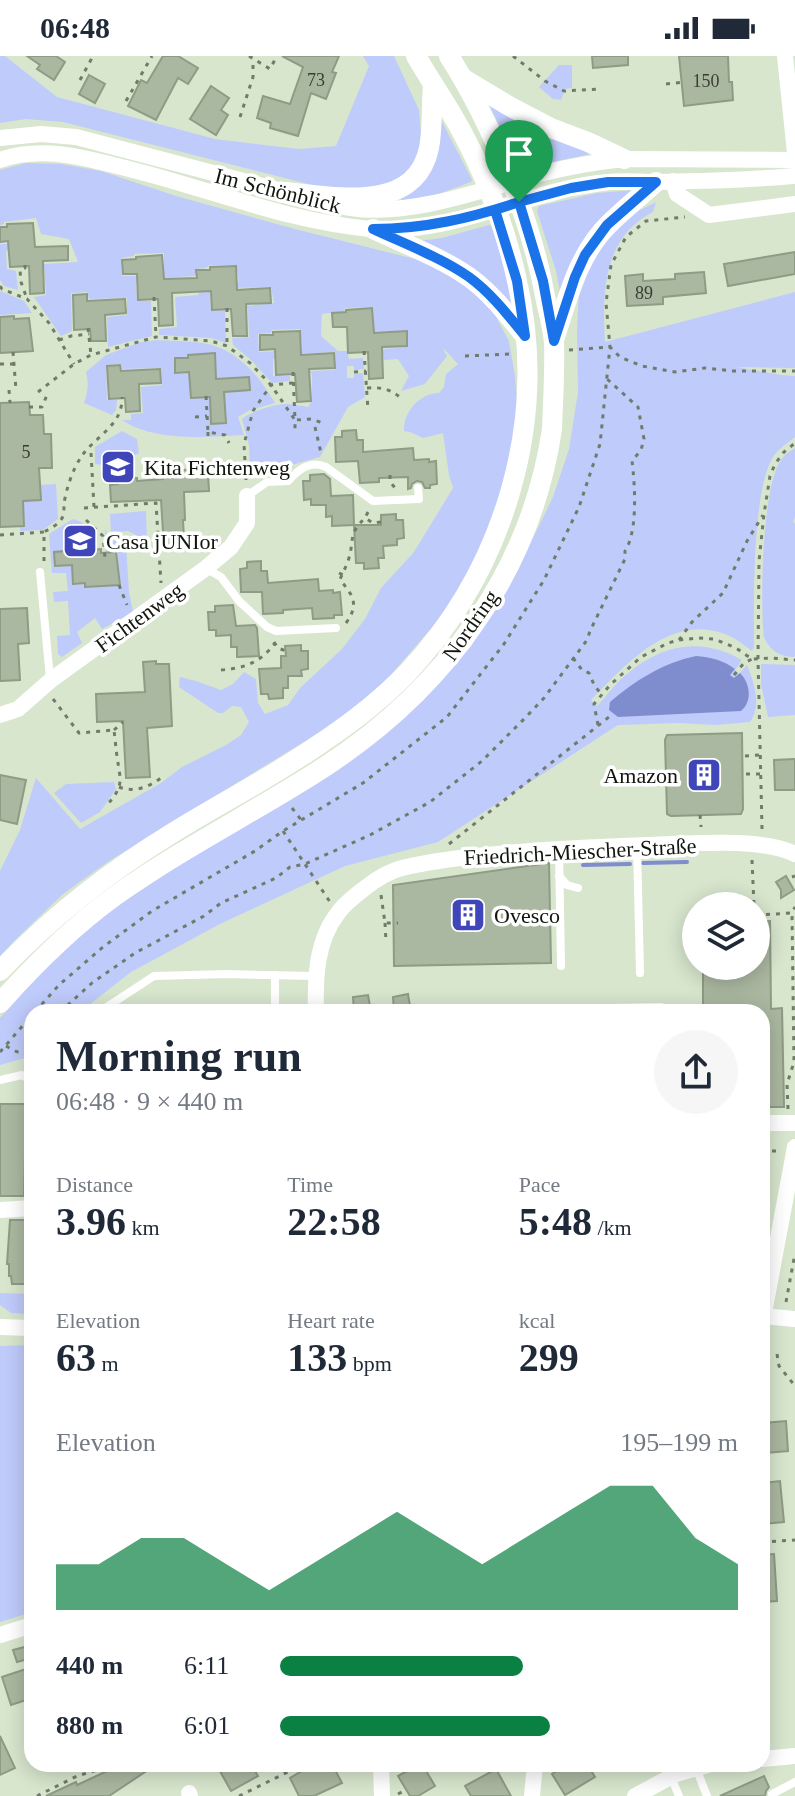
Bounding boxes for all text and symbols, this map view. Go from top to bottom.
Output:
text: 06:48 [40,11,110,44]
house number: 73 [307,70,325,90]
house number: 150 [693,71,720,91]
pin [485,120,553,202]
icon: arrive [497,132,541,176]
street label: Im Schönblick [212,163,343,218]
house number: 89 [635,283,653,303]
house number: 5 [22,442,31,462]
school or university icon: Kita Fichtenweg [99,448,137,486]
place label: Kita Fichtenweg [144,455,290,480]
school or university icon: Casa jUNIor [61,522,99,560]
place label: Casa jUNIor [106,529,218,554]
street label: Fichtenweg [90,577,188,658]
street label: Nordring [437,585,504,665]
building icon: Amazon [685,756,723,794]
place label: Amazon [603,763,678,788]
street label: Friedrich-Miescher-Straße [463,833,697,870]
map controls [682,892,770,980]
button: layers [682,892,770,980]
building icon: Ovesco [449,896,487,934]
place label: Ovesco [494,903,560,928]
button: share [654,1030,738,1114]
text: Morning run [56,1032,302,1081]
text: 06:48 · 9 × 440 m [56,1087,243,1116]
text: Distance [56,1172,133,1197]
text: Time [287,1172,333,1197]
text: Pace [519,1172,560,1197]
text: 3.96 [56,1199,126,1244]
text: 22:58 [287,1199,381,1244]
text: 5:48 [519,1199,592,1244]
text: km [126,1215,160,1240]
text: /km [592,1215,632,1240]
text: Elevation [56,1308,140,1333]
text: Heart rate [287,1308,375,1333]
text: kcal [519,1308,555,1333]
text: 63 [56,1335,96,1380]
text: 133 [287,1335,347,1380]
text: 299 [519,1335,579,1380]
text: m [96,1351,119,1376]
text: bpm [347,1351,392,1376]
text: Elevation [56,1428,156,1457]
text: 195–199 m [620,1428,738,1457]
text: 440 m [56,1651,123,1680]
text: 6:11 [184,1651,229,1680]
text: 880 m [56,1711,123,1740]
text: 6:01 [184,1711,230,1740]

